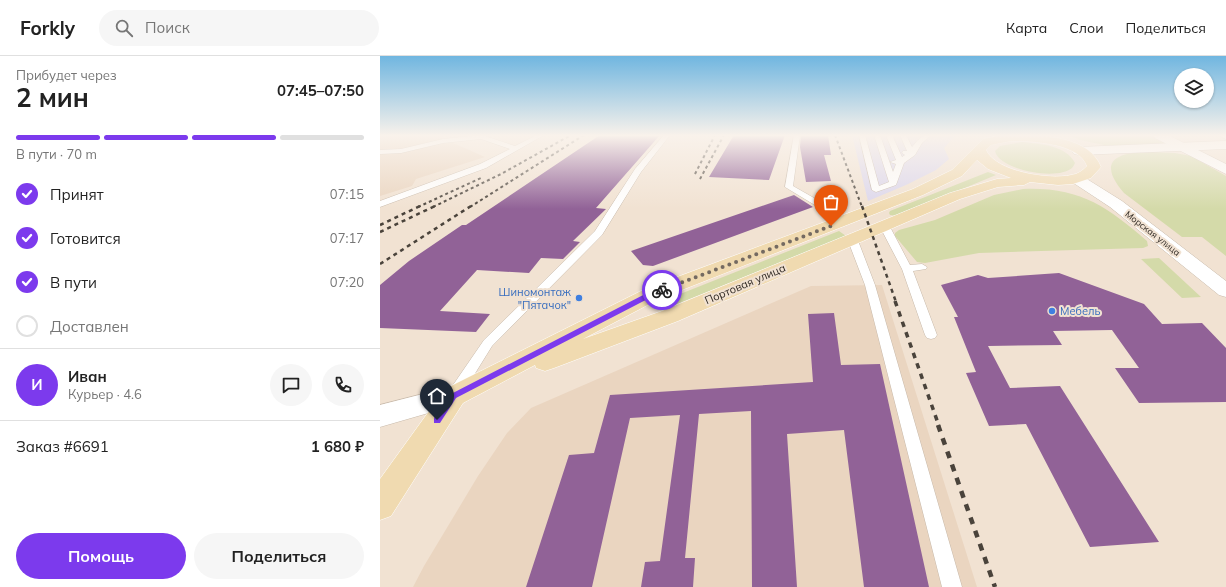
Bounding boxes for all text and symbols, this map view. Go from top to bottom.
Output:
search box [99,10,379,46]
text: Forkly [20,16,75,40]
icon: search [113,17,135,39]
text: Поиск [145,18,190,37]
text: Карта [1006,19,1047,37]
text: Слои [1069,19,1104,37]
text: Поделиться [1126,19,1206,37]
text: Прибудет через [16,67,117,83]
map controls [1174,68,1214,108]
button: layers [1174,68,1214,108]
text: 2 мин [16,81,89,114]
text: 07:45–07:50 [277,81,364,100]
text: В пути · 70 m [16,146,97,162]
icon: check [16,183,38,205]
text: Принят [50,185,104,204]
pin [814,185,848,226]
text: 07:15 [330,186,364,202]
icon: bag [820,191,842,213]
street label: Морская улица [1123,208,1183,259]
icon: check [16,227,38,249]
text: Готовится [50,229,121,248]
text: 07:17 [330,230,364,246]
street label: Портовая улица [702,261,788,307]
courier [642,270,682,310]
icon: check [16,271,38,293]
text: В пути [50,273,97,292]
text: 07:20 [330,274,364,290]
icon: bike [651,279,673,301]
place label: Шиномонтаж "Пятачок" [499,285,571,312]
marker: Шиномонтаж "Пятачок" [574,293,584,303]
place label: Мебель [1060,304,1101,318]
marker: Мебель [1047,306,1057,316]
text: Доставлен [50,317,129,336]
button: chat [270,364,312,406]
button: phone [322,364,364,406]
text: Иван [68,367,107,386]
text: И [31,375,43,394]
pin [420,379,454,420]
icon: home [426,385,448,407]
text: Курьер · 4.6 [68,386,142,402]
text: Заказ #6691 [16,437,109,456]
text: 1 680 ₽ [311,437,364,456]
button: Помощь [16,533,186,579]
button: Поделиться [194,533,364,579]

